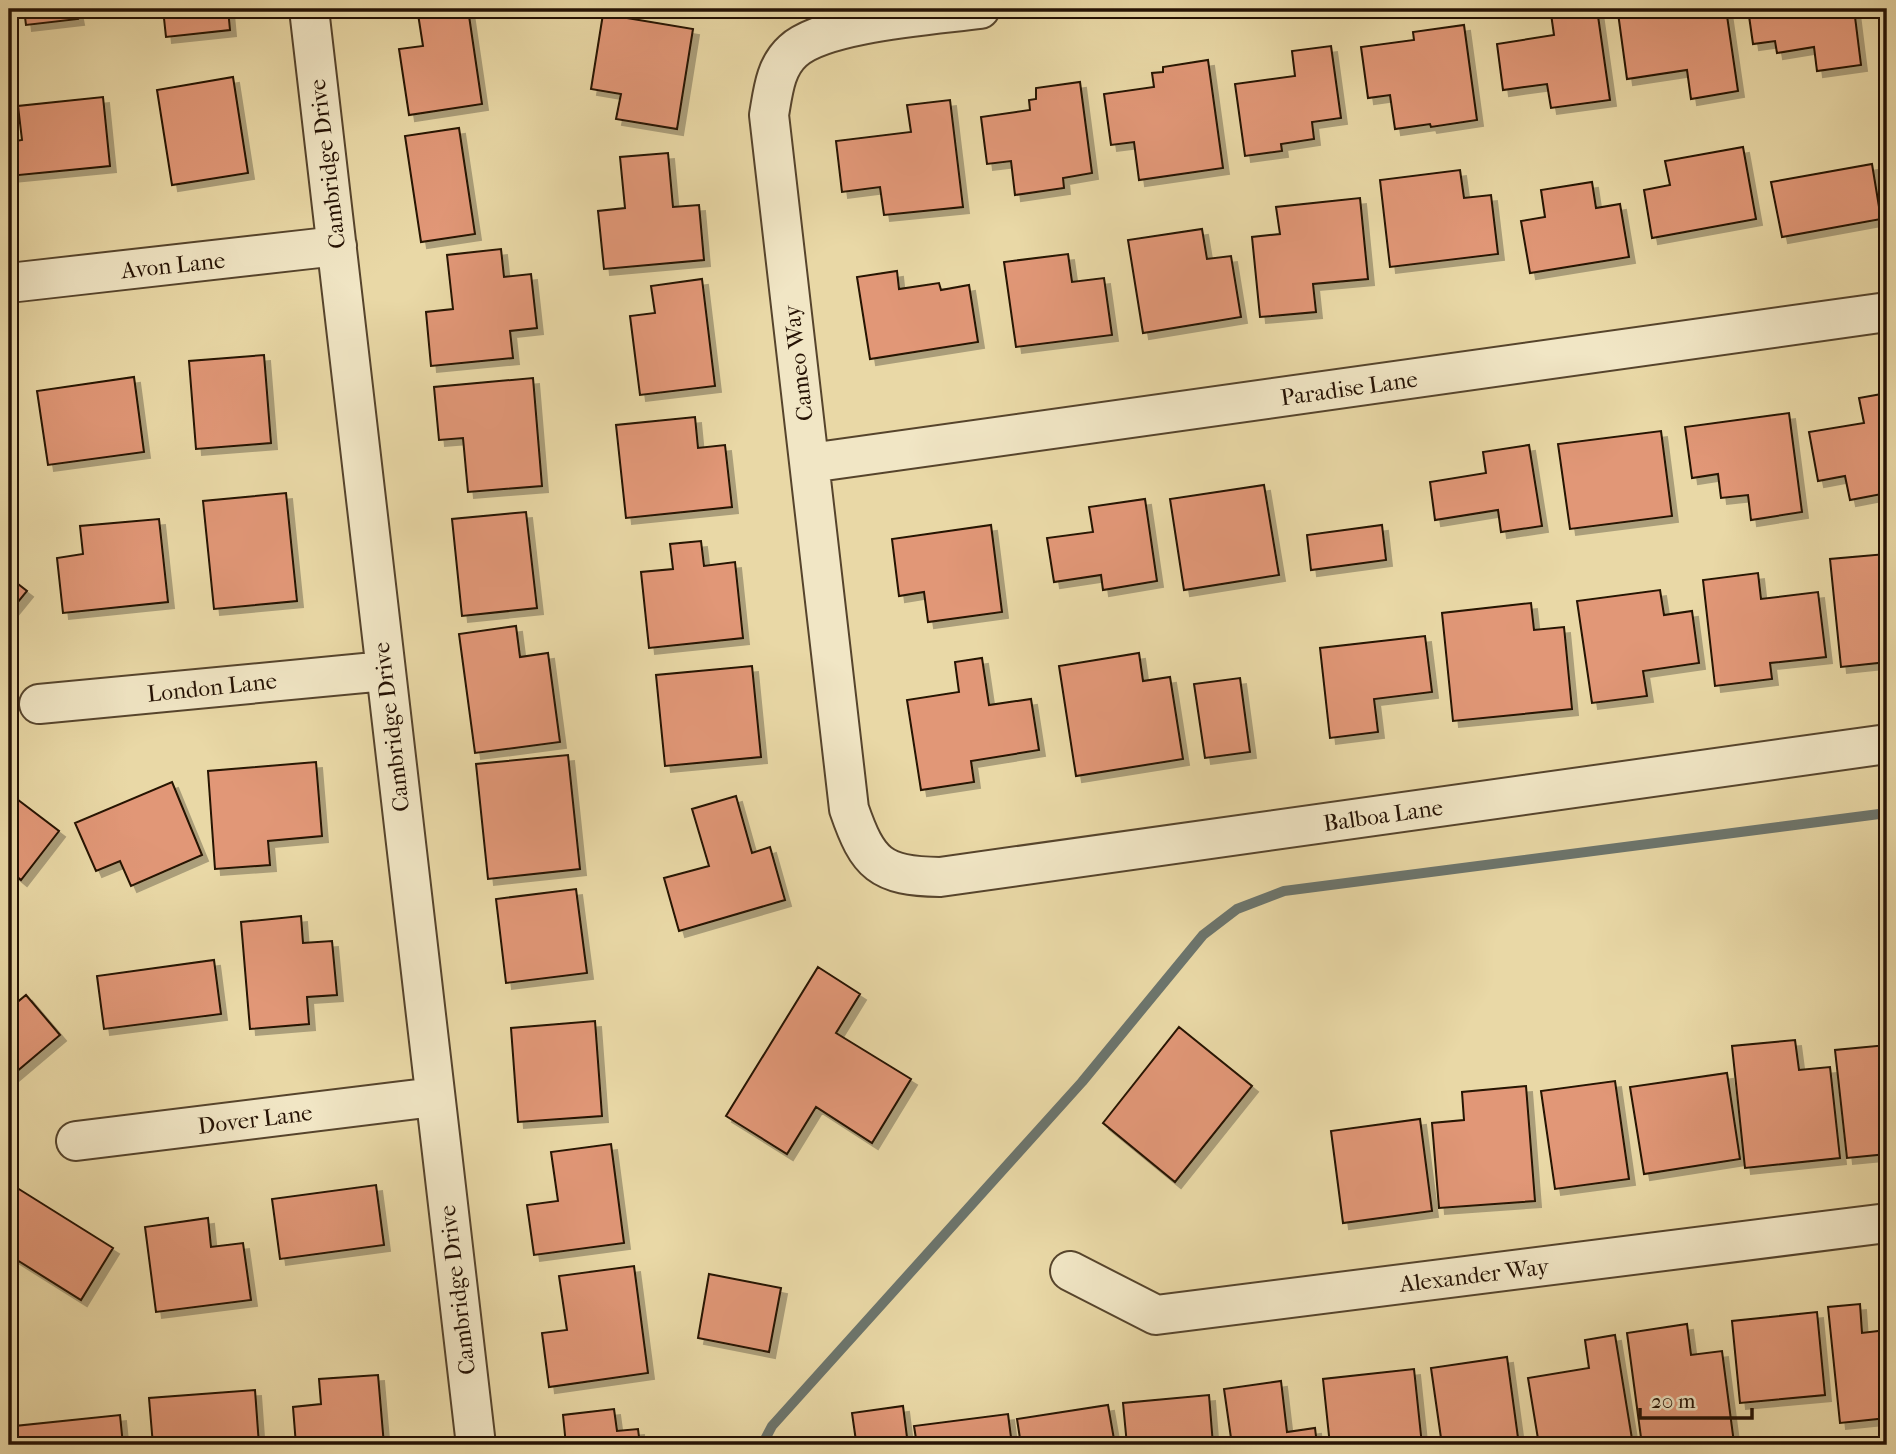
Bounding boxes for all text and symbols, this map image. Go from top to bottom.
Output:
street label: Cambridge Drive [304,78,351,250]
street label: Avon Lane [119,247,226,284]
street label: Cameo Way [778,303,819,422]
street label: Paradise Lane [1279,366,1419,411]
street label: Cambridge Drive [368,641,415,813]
street label: London Lane [146,667,278,708]
street label: Balboa Lane [1322,794,1445,837]
street label: Dover Lane [196,1099,314,1140]
street label: Cambridge Drive [434,1204,481,1376]
street label: Alexander Way [1397,1253,1551,1298]
scale bar [1640,1377,1752,1421]
text: 20 m [1651,1389,1696,1413]

